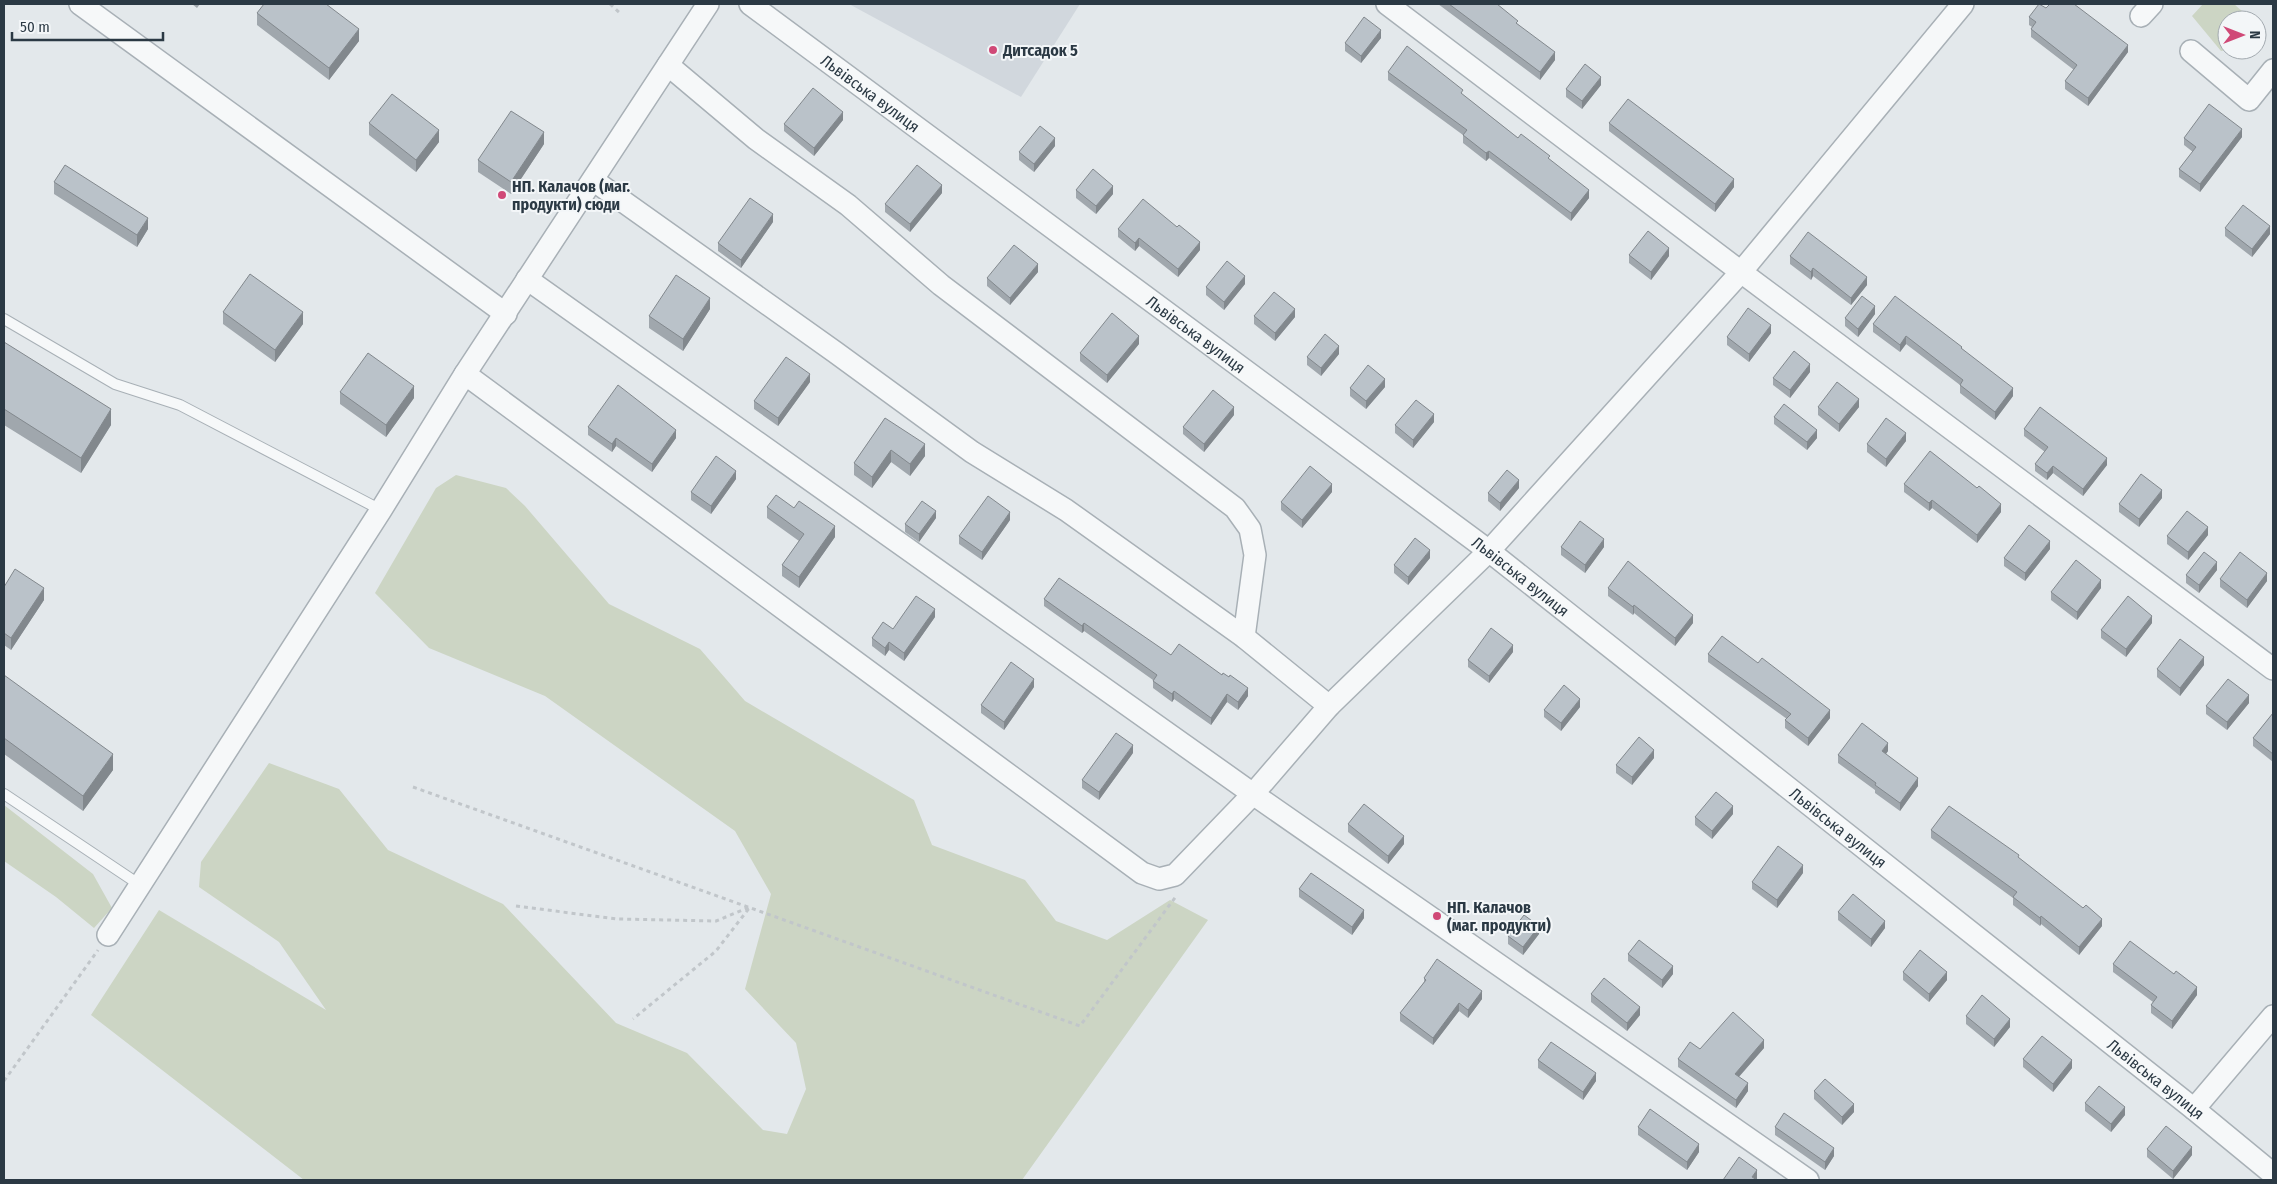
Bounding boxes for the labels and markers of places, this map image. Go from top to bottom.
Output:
place label: Дитсадок 5 [1002,41,1078,60]
marker: Дитсадок 5 [987,44,999,56]
place label: НП. Калачов (маг. продукти) сюди [512,177,631,214]
marker: НП. Калачов (маг. продукти) сюди [496,189,508,201]
place label: НП. Калачов (маг. продукти) [1447,898,1551,935]
marker: НП. Калачов (маг. продукти) [1431,910,1443,922]

